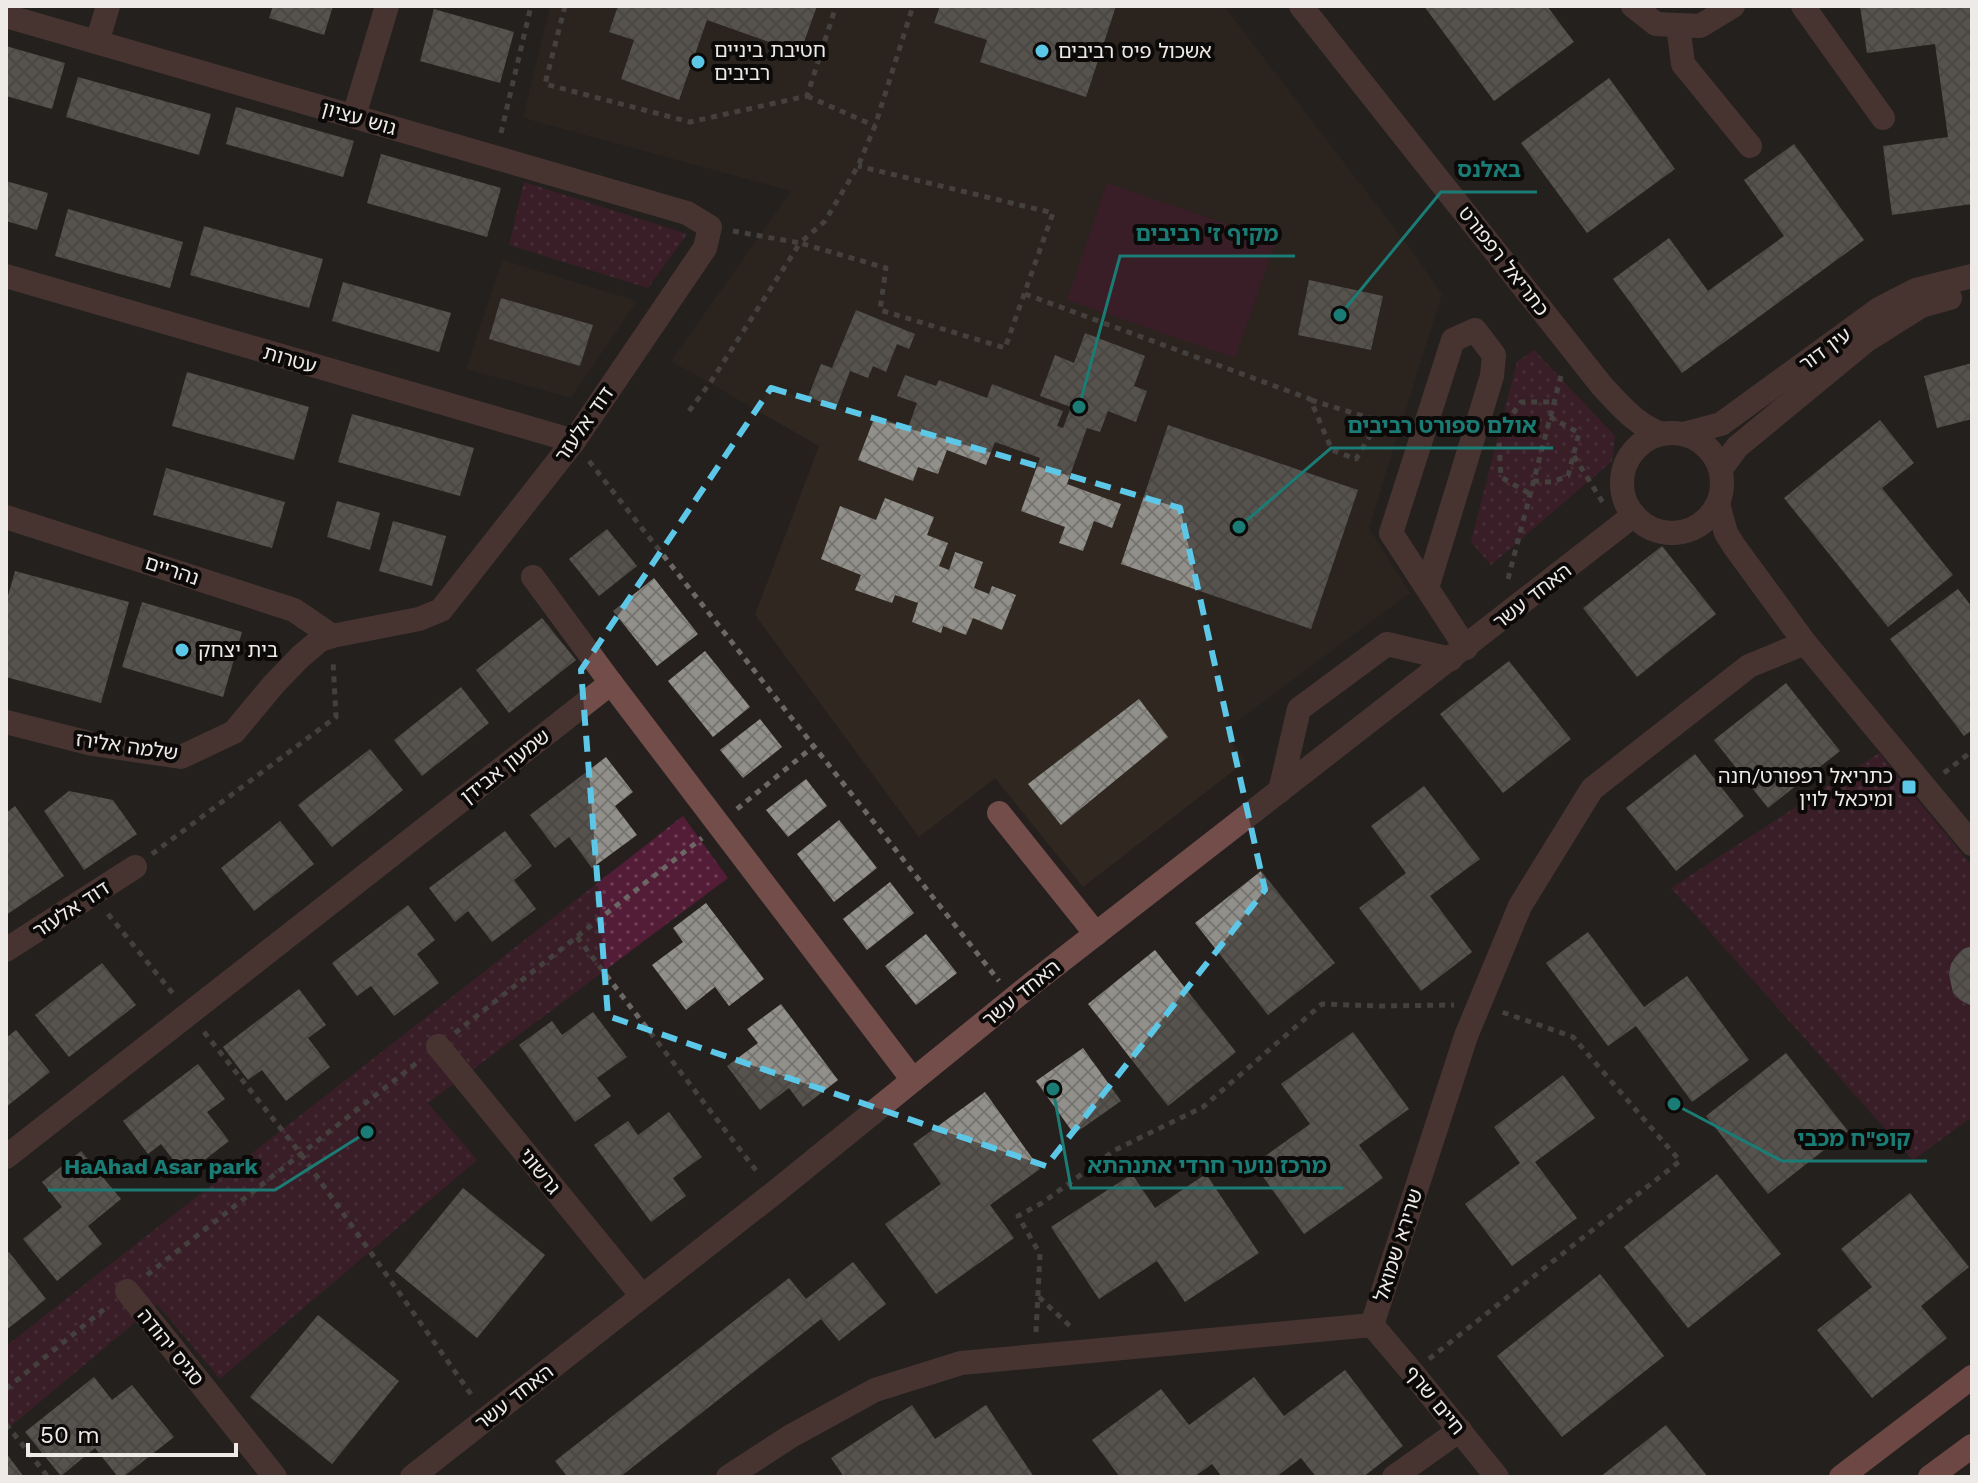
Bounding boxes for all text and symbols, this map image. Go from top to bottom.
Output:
place label: חטיבת ביניים רביבים [714,38,826,85]
place label: אשכול פיס רביבים [1058,39,1212,63]
marker: אשכול פיס רביבים [1033,42,1051,60]
marker: חטיבת ביניים רביבים [689,53,707,71]
street label: גוש עציון [319,96,399,140]
callout: באלנס [1441,146,1537,192]
text: באלנס [1457,157,1521,182]
street label: כתריאל רפפורט [1454,201,1554,321]
callout: מקיף ז' רביבים [1120,210,1295,256]
text: מקיף ז' רביבים [1135,221,1279,246]
street label: עין דור [1794,322,1856,376]
street label: עטרות [261,340,319,378]
street label: דוד אלעזר [549,382,619,466]
callout: אולם ספורט רביבים [1331,402,1553,448]
text: אולם ספורט רביבים [1347,413,1537,438]
street label: נהריים [142,550,202,590]
street label: האחד עשר [1488,558,1576,634]
place label: בית יצחק [198,638,278,662]
marker: בית יצחק [173,641,191,659]
street label: שמעון אבידן [456,724,554,808]
street label: שלמה אלירז [74,727,180,765]
place label: כתריאל רפפורט/חנה ומיכאל לוין [1718,764,1893,811]
marker: כתריאל רפפורט/חנה ומיכאל לוין [1900,778,1918,796]
street label: דוד אלעזר [28,875,114,943]
street label: האחד עשר [977,954,1065,1032]
callout: קופ"ח מכבי [1782,1115,1927,1161]
text: קופ"ח מכבי [1797,1126,1911,1151]
callout: מרכז נוער חרדי אתנהתא [1071,1142,1343,1188]
street label: גרשוני [514,1143,566,1199]
callout: HaAhad Asar park [48,1144,275,1190]
text: מרכז נוער חרדי אתנהתא [1087,1153,1327,1178]
text: HaAhad Asar park [64,1154,258,1179]
street label: שרירא שמואל [1368,1186,1428,1304]
street label: סגיס יהודה [133,1304,209,1390]
street label: האחד עשר [470,1359,558,1435]
street label: חיים שרף [1400,1361,1470,1439]
scale bar [28,1407,236,1457]
text: 50 m [40,1421,100,1449]

